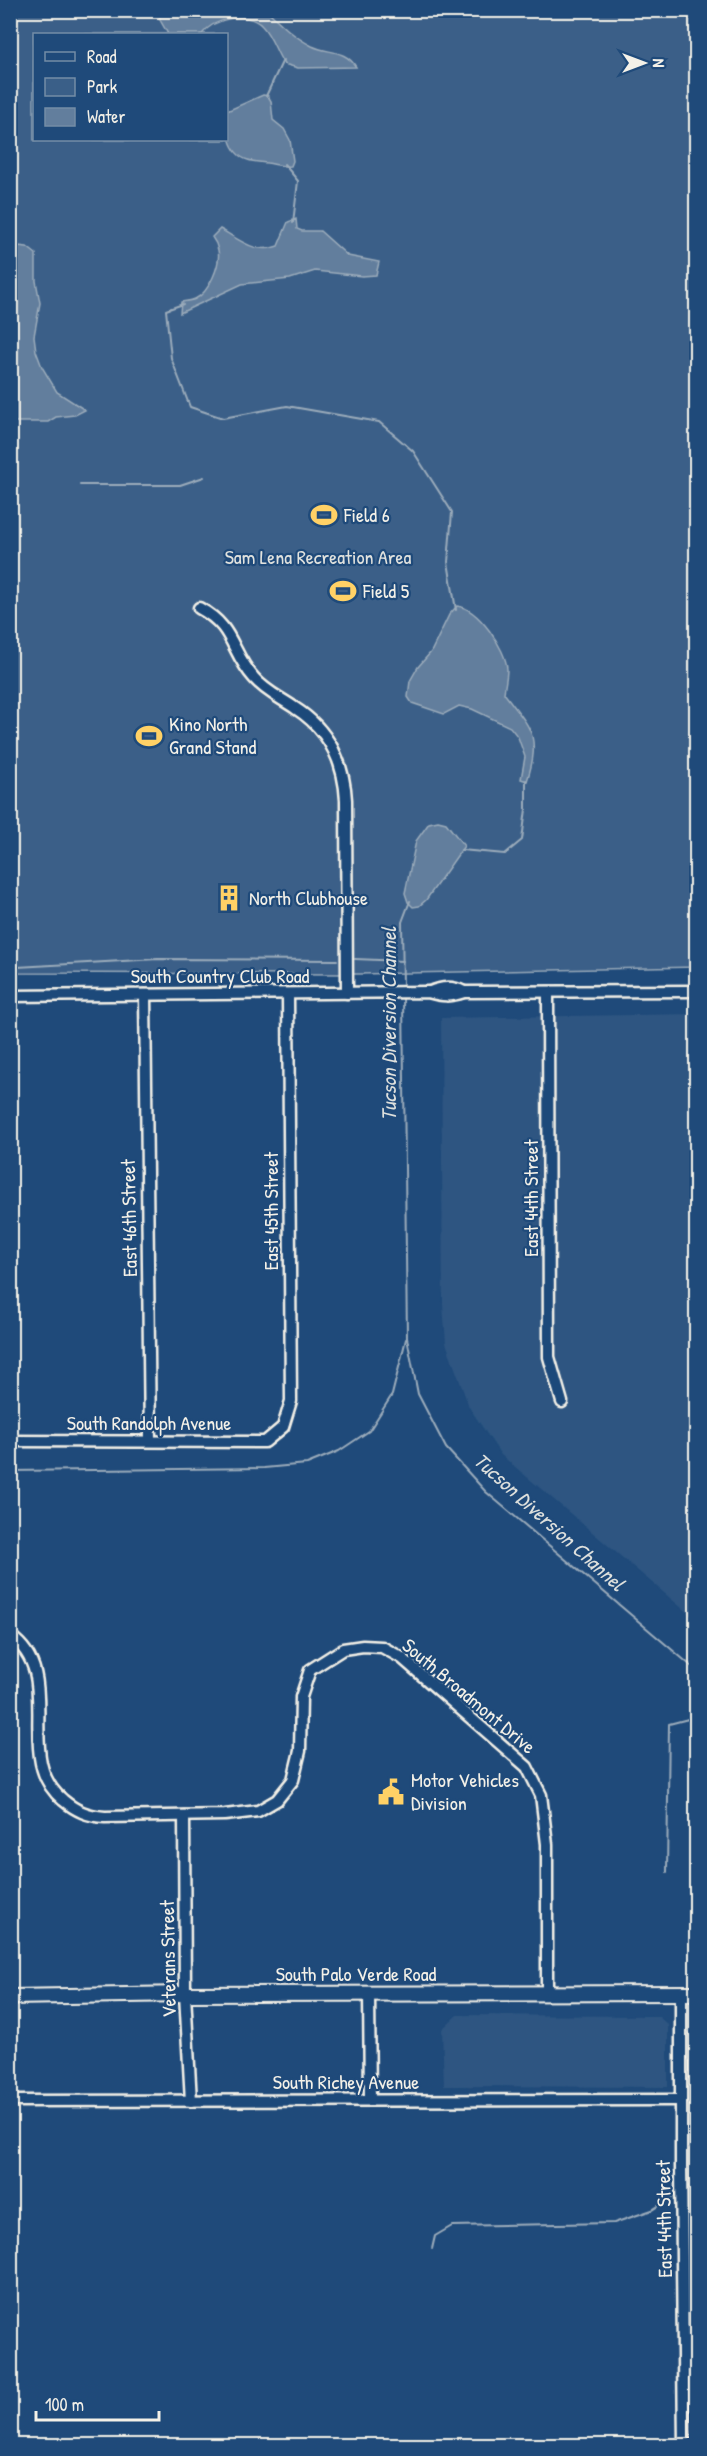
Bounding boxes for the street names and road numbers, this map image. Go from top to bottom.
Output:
street label: South Country Club Road [131,962,310,989]
street label: East 44th Street [517,1138,544,1257]
street label: East 45th Street [257,1151,284,1270]
street label: East 46th Street [114,1158,143,1277]
street label: South Randolph Avenue [67,1409,231,1436]
street label: South Broadmont Drive [397,1632,542,1759]
street label: Veterans Street [153,1899,182,2018]
street label: South Palo Verde Road [276,1960,436,1987]
street label: South Richey Avenue [273,2068,419,2095]
street label: East 44th Street [649,2159,678,2278]

